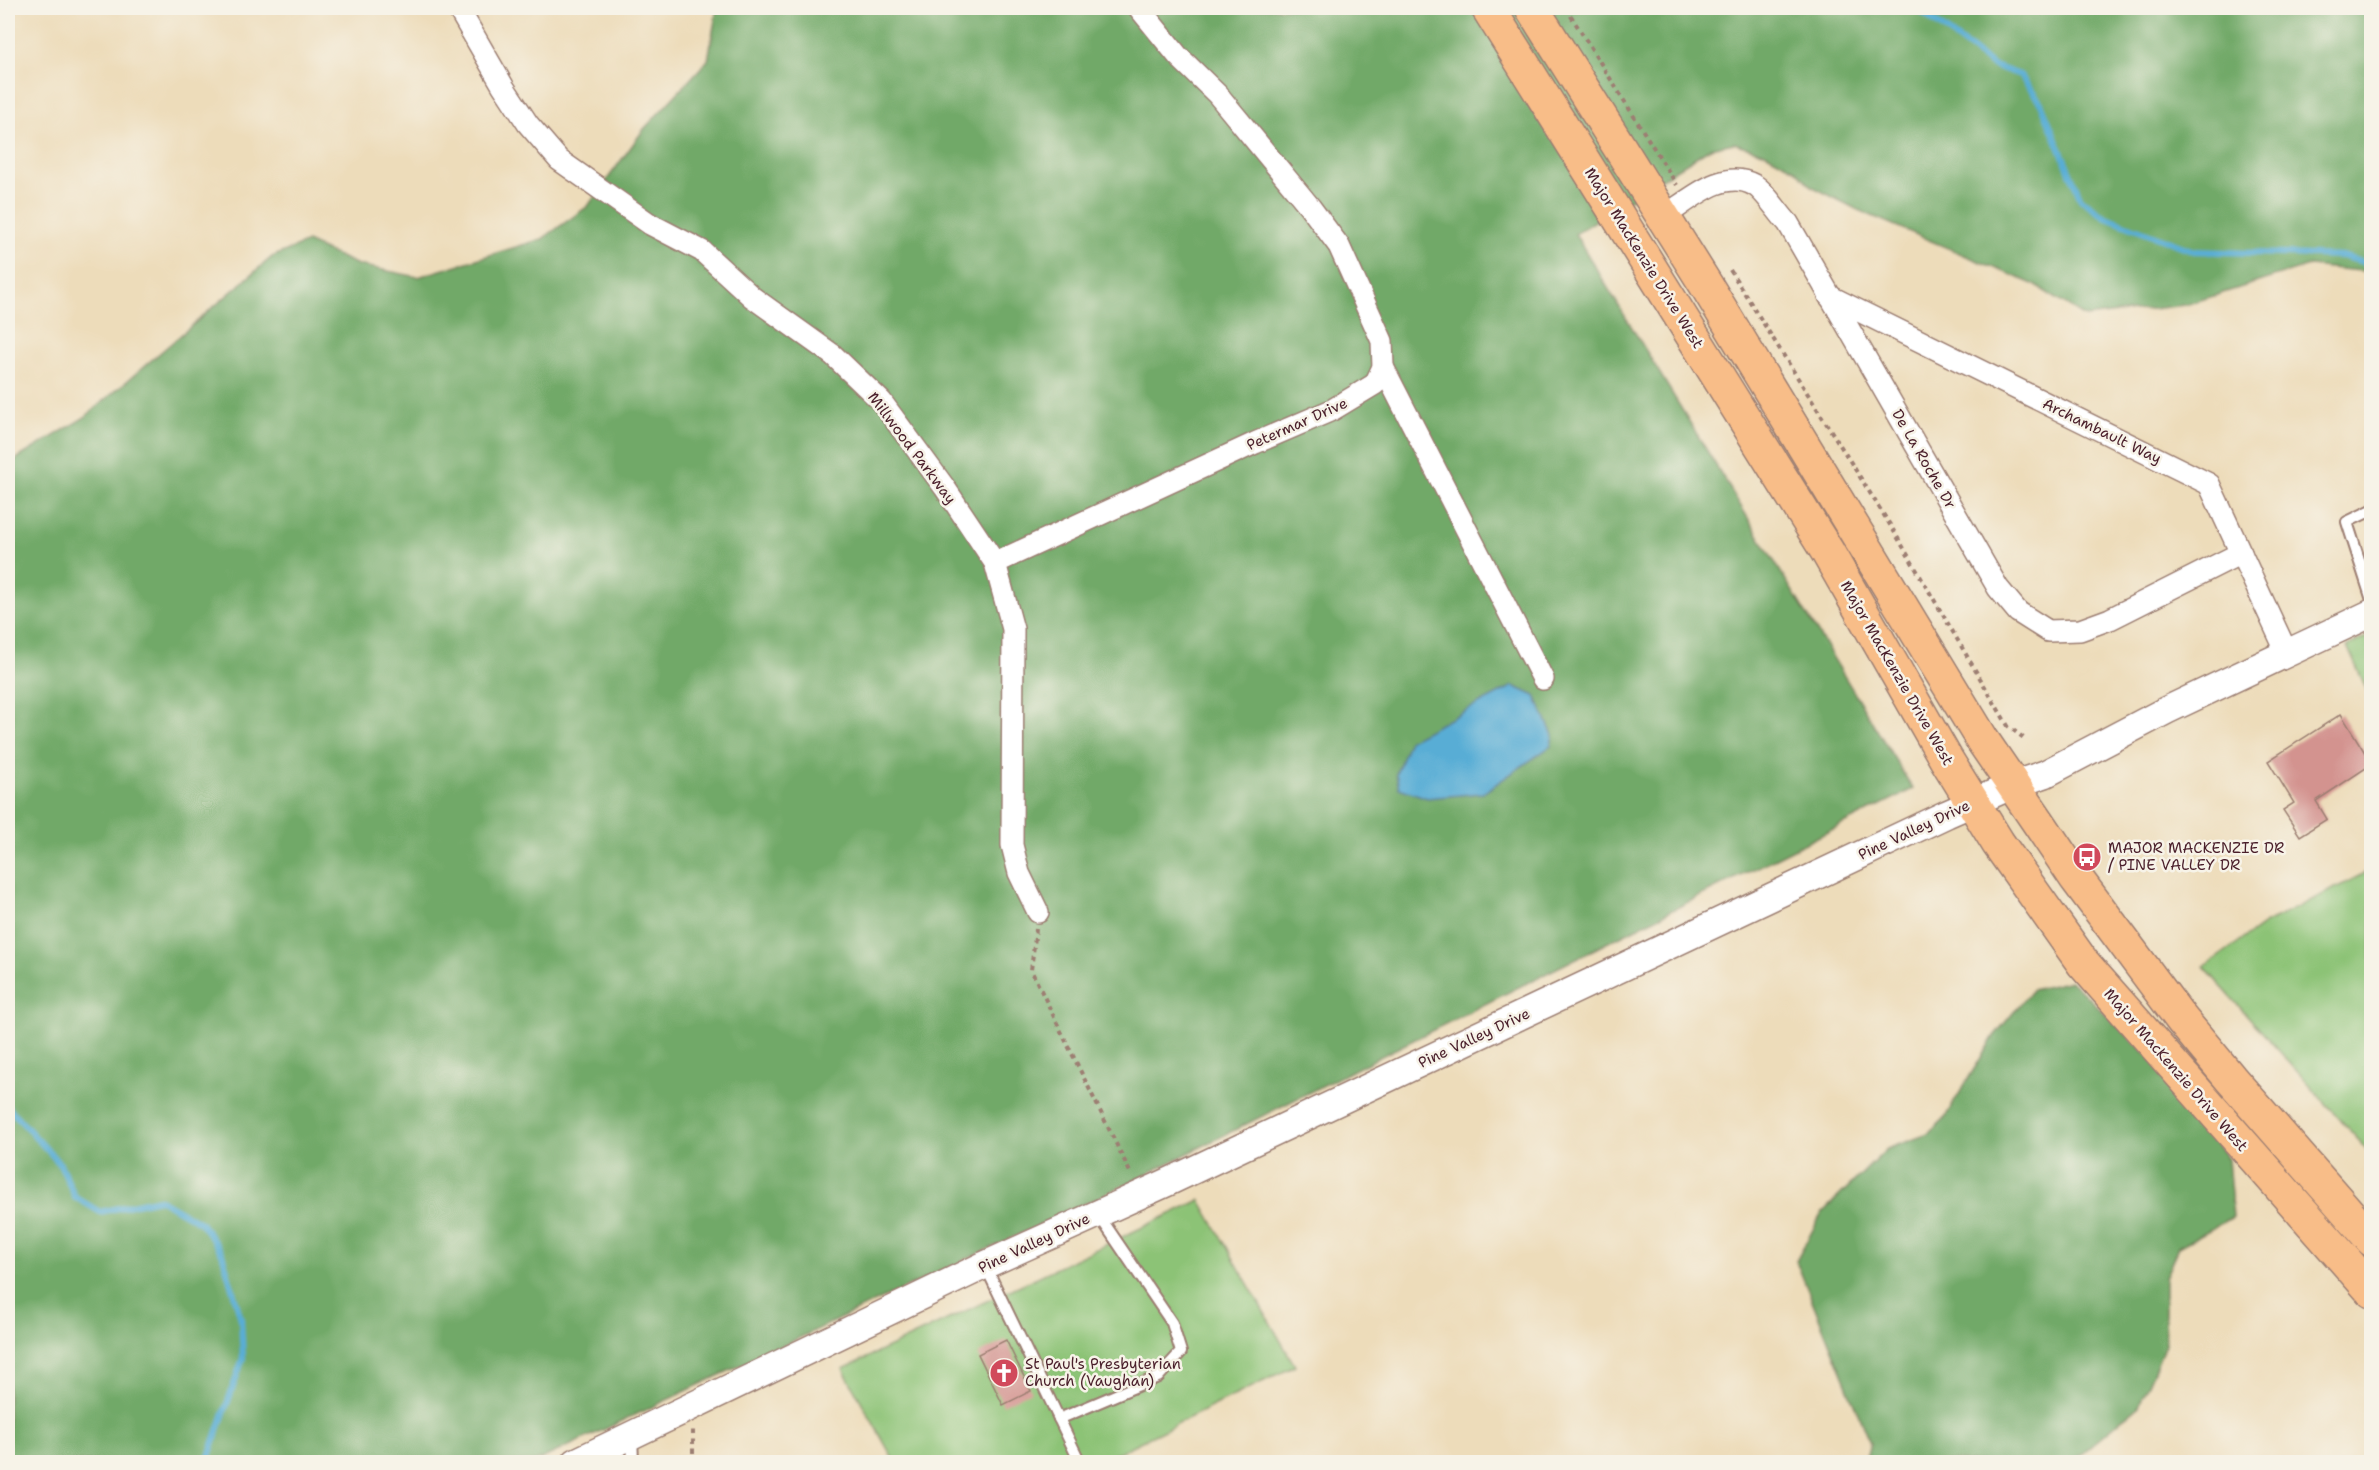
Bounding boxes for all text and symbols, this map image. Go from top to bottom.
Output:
street label: Major MacKenzie Drive West [1580,164,1708,352]
street label: Millwood Parkway [863,388,961,508]
street label: Petermar Drive [1243,393,1351,455]
street label: Archambault Way [2039,394,2165,468]
street label: De La Roche Dr [1887,406,1961,512]
street label: Major MacKenzie Drive West [1836,577,1958,769]
street label: Pine Valley Drive [1855,795,1973,865]
place label: MAJOR MACKENZIE DR / PINE VALLEY DR [2108,838,2284,875]
bus stop icon: MAJOR MACKENZIE DR / PINE VALLEY DR [2071,841,2103,873]
street label: Major MacKenzie Drive West [2100,984,2252,1156]
street label: Pine Valley Drive [1415,1003,1533,1073]
street label: Pine Valley Drive [975,1208,1093,1278]
place label: St Paul's Presbyterian Church (Vaughan) [1025,1354,1181,1391]
church icon: St Paul's Presbyterian Church (Vaughan) [988,1357,1020,1389]

